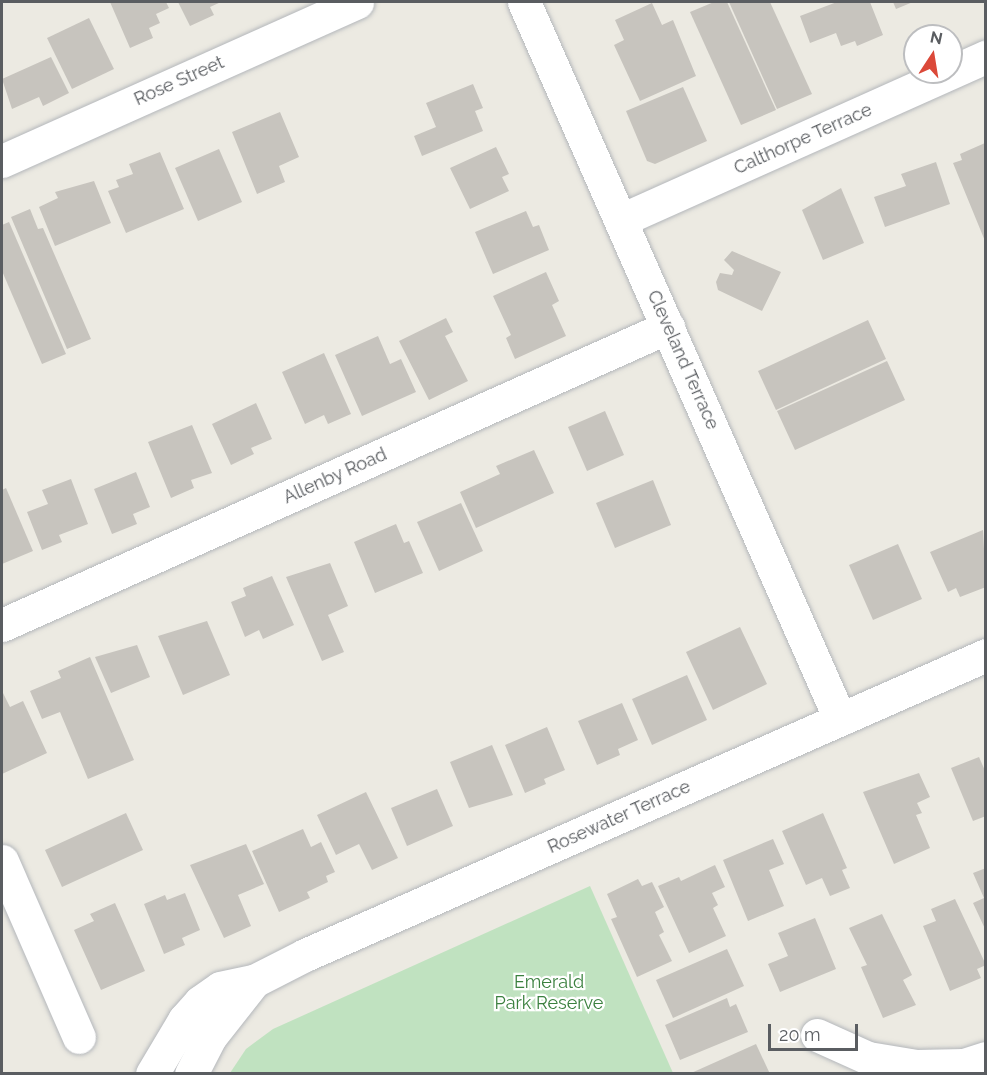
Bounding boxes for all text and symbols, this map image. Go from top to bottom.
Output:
north arrow [903,24,963,84]
text: N [928,27,944,48]
street label: Rose Street [131,52,227,110]
street label: Calthorpe Terrace [730,99,876,179]
street label: Cleveland Terrace [642,287,724,433]
street label: Allenby Road [280,443,390,509]
street label: Rosewater Terrace [544,776,694,858]
park label: Emerald Park Reserve [495,972,603,1014]
scale bar [771,1012,861,1050]
text: 20 m [779,1024,821,1045]

